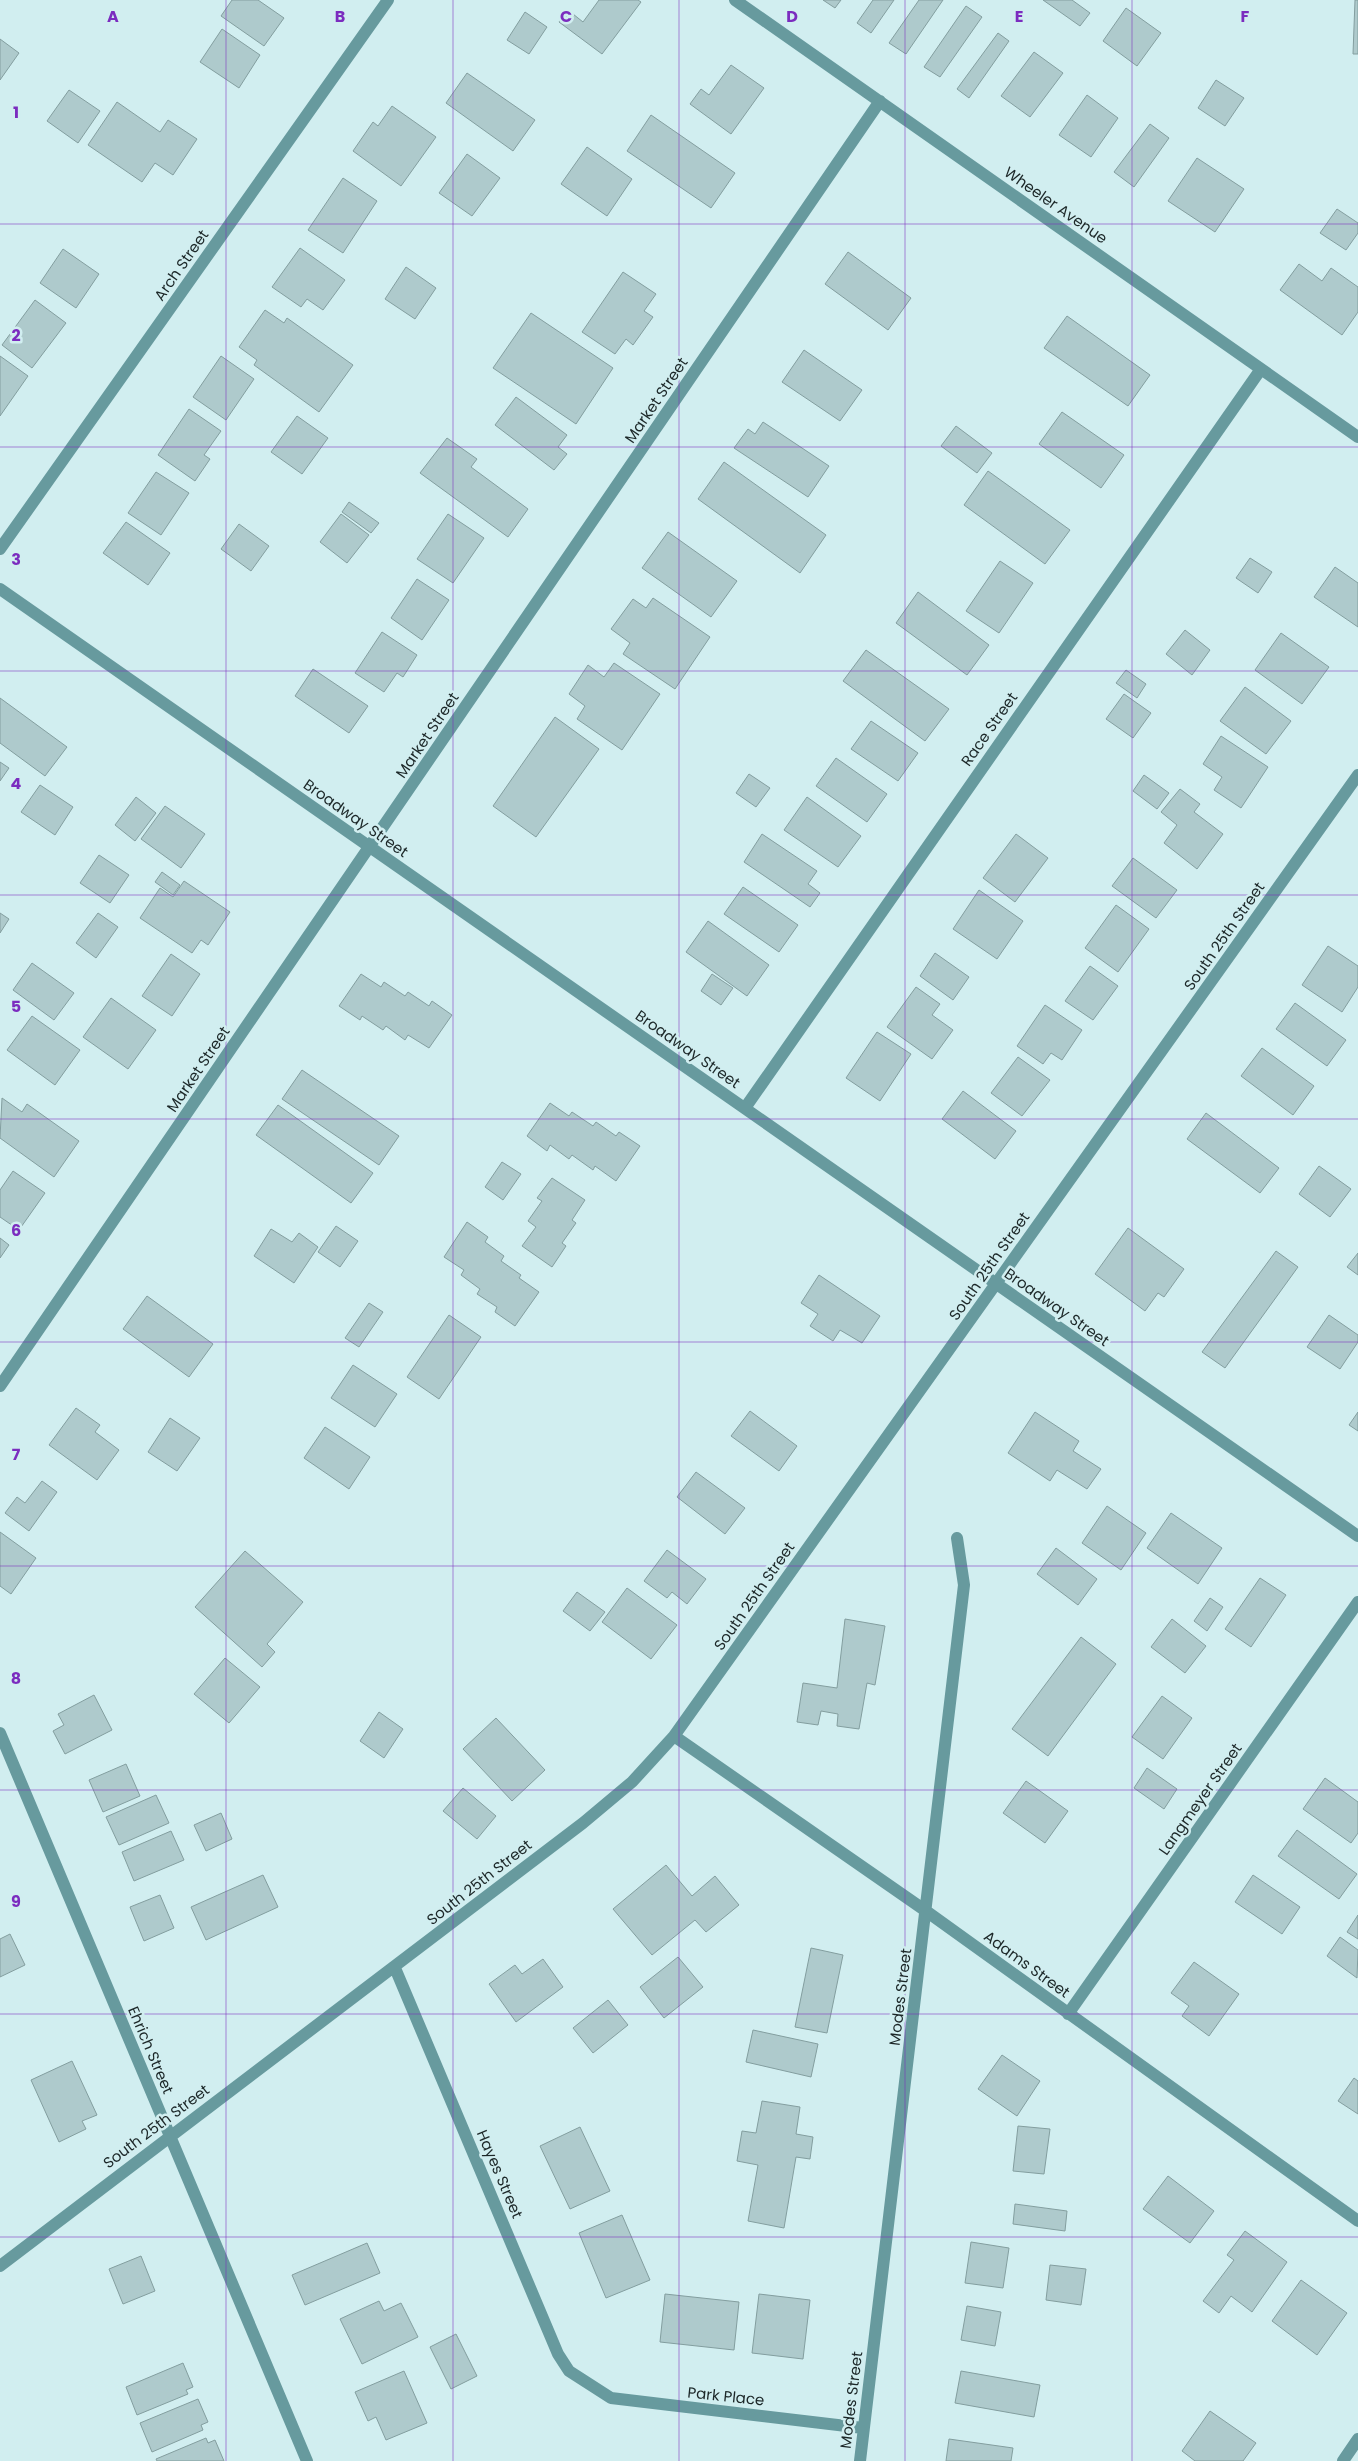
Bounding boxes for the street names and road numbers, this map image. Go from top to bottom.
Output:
street label: Wheeler Avenue [1000,161,1112,249]
street label: Arch Street [149,225,213,305]
street label: Market Street [620,353,692,447]
street label: Market Street [391,688,463,782]
street label: Race Street [956,688,1022,770]
street label: Broadway Street [299,774,413,862]
street label: South 25th Street [1179,878,1269,994]
street label: Broadway Street [631,1005,745,1093]
street label: Market Street [162,1022,234,1116]
street label: South 25th Street [944,1208,1034,1324]
street label: Broadway Street [1000,1263,1114,1351]
street label: South 25th Street [709,1538,799,1654]
street label: Langmeyer Street [1153,1739,1247,1859]
street label: South 25th Street [422,1834,536,1930]
street label: Adams Street [980,1926,1074,2002]
street label: Modes Street [884,1947,916,2047]
street label: Ehrich Street [123,2003,179,2097]
street label: South 25th Street [99,2079,213,2173]
street label: Hayes Street [472,2127,528,2221]
street label: Modes Street [835,2350,867,2450]
street label: Park Place [687,2382,765,2410]

